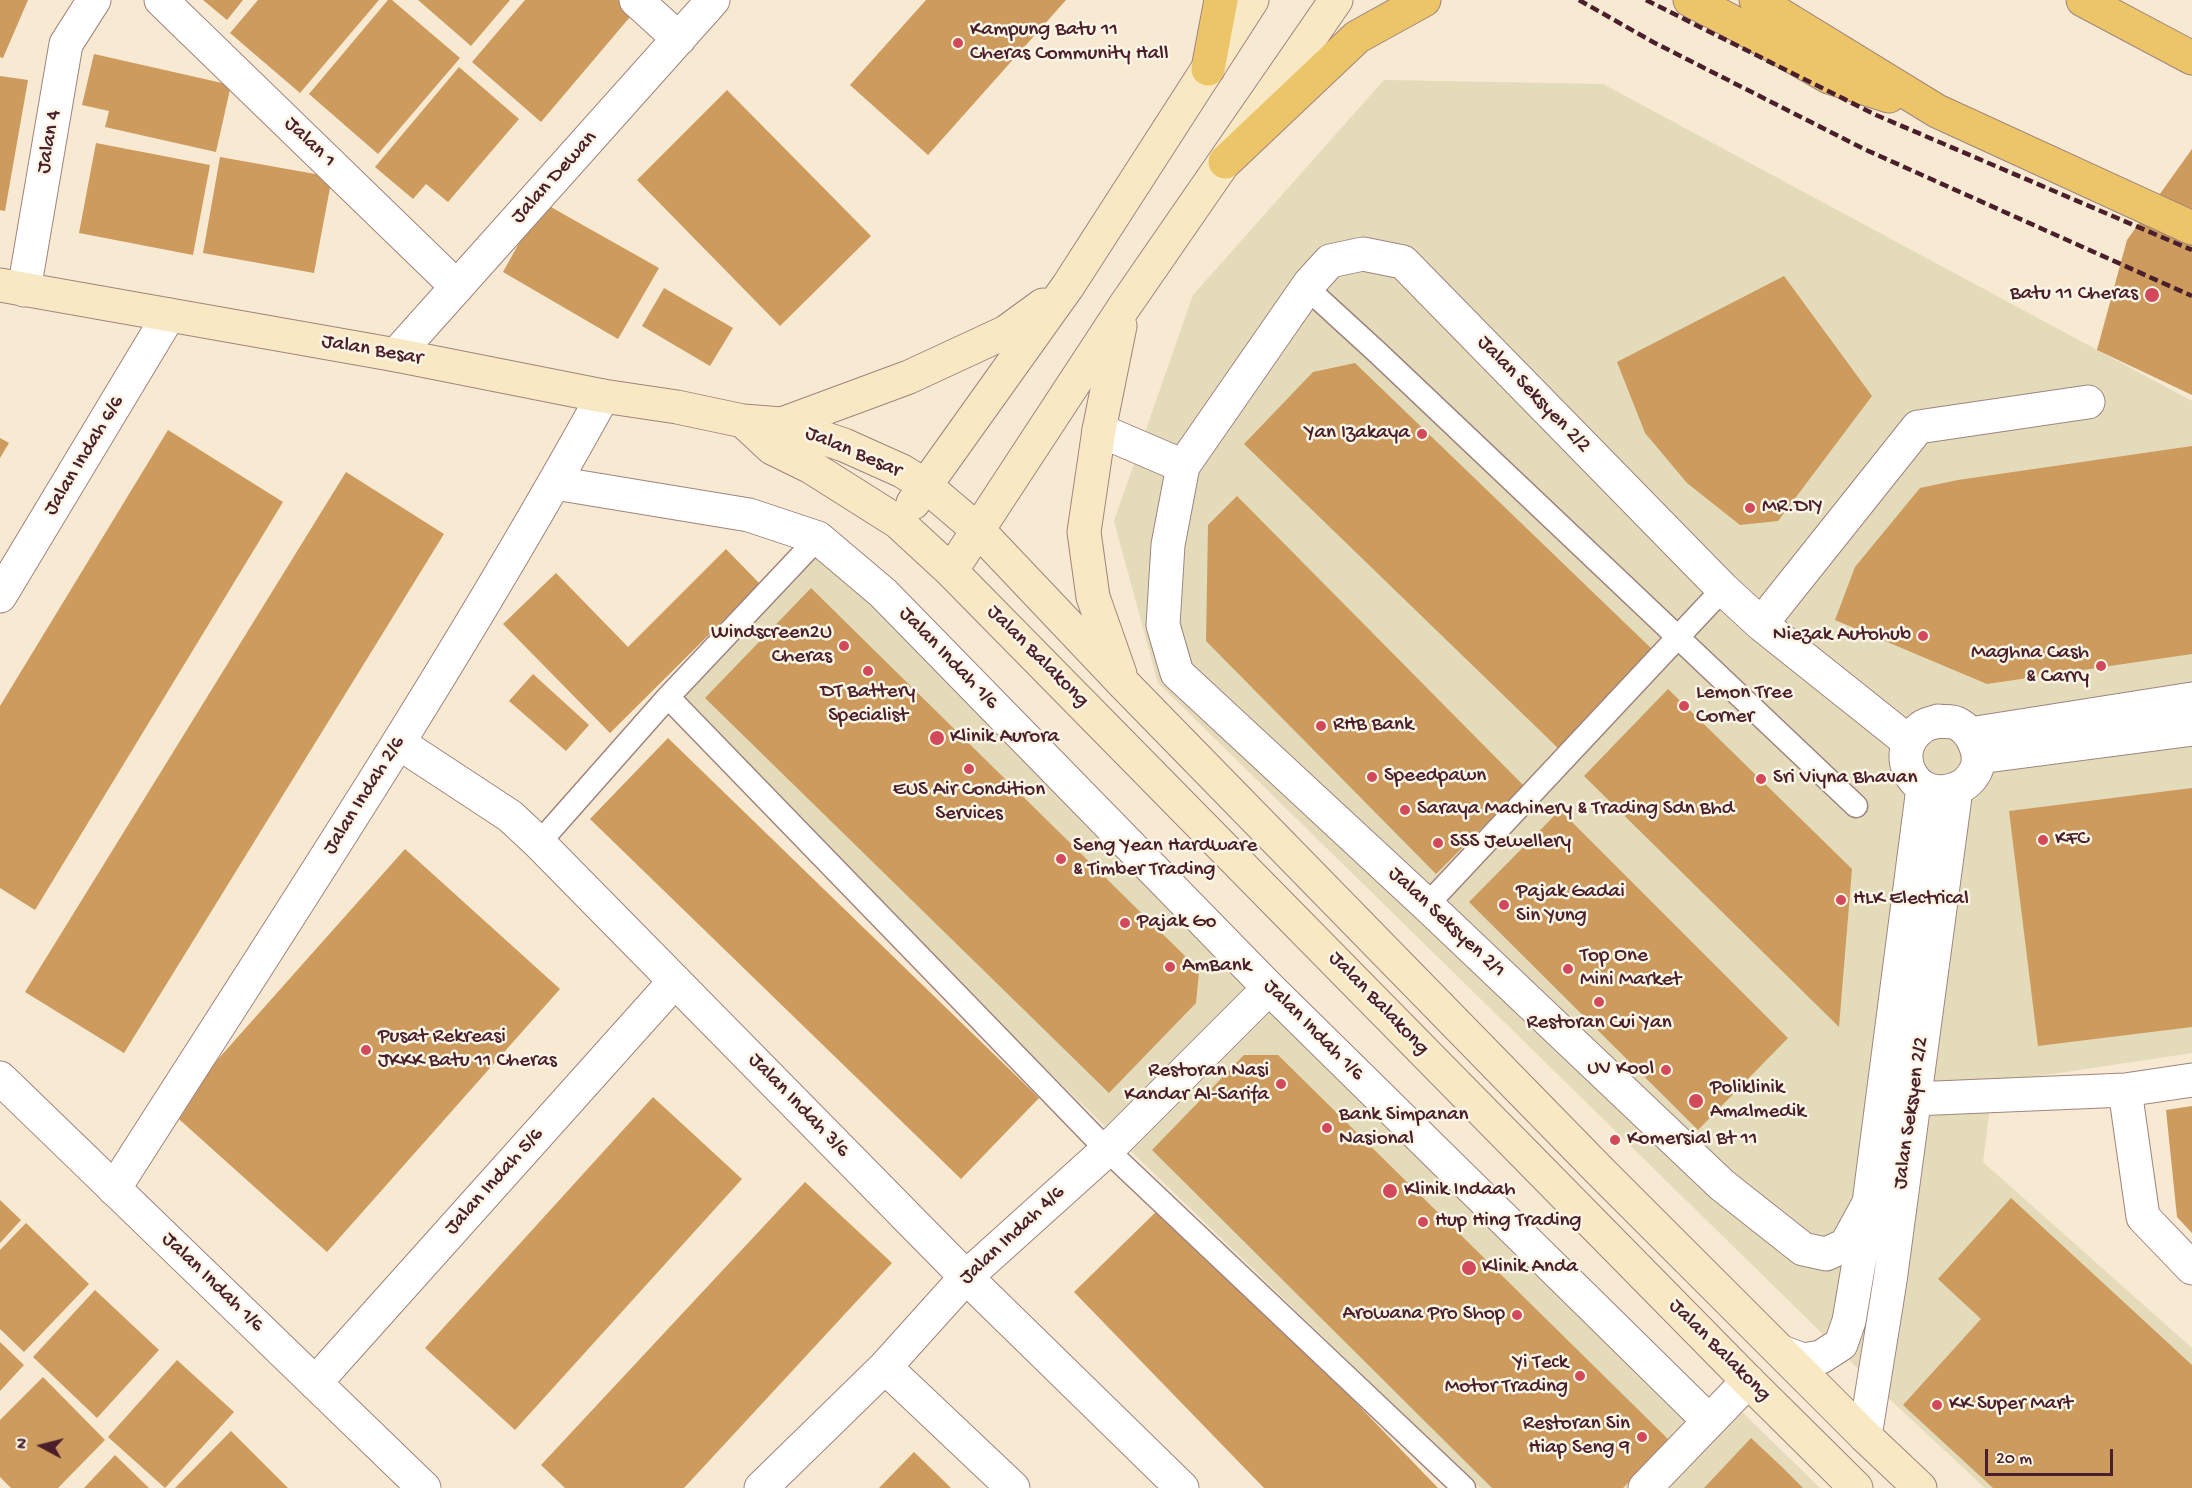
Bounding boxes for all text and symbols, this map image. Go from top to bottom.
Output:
place label: Kampung Batu 11 Cheras Community Hall [970,18,1169,68]
marker: Kampung Batu 11 Cheras Community Hall [951,36,965,50]
street label: Jalan 4 [32,108,68,176]
street label: Jalan 1 [278,112,340,174]
street label: Jalan Dewan [507,126,603,230]
place label: Batu 11 Cheras [2010,282,2138,308]
marker: Batu 11 Cheras [2143,286,2161,304]
street label: Jalan Besar [319,330,425,372]
street label: Jalan Seksyen 2/2 [1471,331,1595,459]
street label: Jalan Indah 6/6 [39,391,131,521]
street label: Jalan Besar [801,421,905,485]
place label: Yan Izakaya [1305,421,1410,447]
marker: Yan Izakaya [1415,427,1429,441]
place label: MR.DIY [1762,495,1823,521]
marker: MR.DIY [1743,501,1757,515]
street label: Jalan Balakong [980,600,1094,714]
street label: Jalan Indah 1/6 [893,602,1003,716]
place label: Windscreen2U Cheras [711,621,832,671]
place label: Niezak Autohub [1773,623,1911,649]
marker: Niezak Autohub [1916,629,1930,643]
marker: Windscreen2U Cheras [837,639,851,653]
place label: Maghna Cash & Carry [1971,641,2089,691]
marker: Maghna Cash & Carry [2094,659,2108,673]
marker: DT Battery Specialist [861,664,875,678]
place label: DT Battery Specialist [821,680,915,730]
place label: Lemon Tree Corner [1696,681,1792,731]
marker: Lemon Tree Corner [1677,699,1691,713]
place label: RHB Bank [1333,713,1413,739]
marker: RHB Bank [1314,719,1328,733]
place label: Klinik Aurora [950,725,1059,751]
marker: Klinik Aurora [928,729,946,747]
street label: Jalan Indah 2/6 [318,732,412,860]
marker: EUS Air Condition Services [962,762,976,776]
place label: Speedpawn [1384,764,1486,790]
place label: Sri Viyna Bhavan [1773,766,1917,792]
marker: Speedpawn [1365,770,1379,784]
marker: Sri Viyna Bhavan [1754,772,1768,786]
place label: EUS Air Condition Services [893,778,1045,828]
place label: Saraya Machinery & Trading Sdn Bhd [1417,797,1734,823]
marker: Saraya Machinery & Trading Sdn Bhd [1398,803,1412,817]
place label: KFC [2055,827,2089,853]
place label: SSS Jewellery [1450,830,1571,856]
marker: KFC [2036,833,2050,847]
place label: Seng Yean Hardware & Timber Trading [1073,834,1257,884]
marker: SSS Jewellery [1431,836,1445,850]
marker: Seng Yean Hardware & Timber Trading [1054,852,1068,866]
street label: Jalan Seksyen 2/1 [1382,862,1510,984]
place label: Pajak Gadai Sin Yung [1516,880,1625,930]
place label: HLK Electrical [1853,887,1969,913]
marker: HLK Electrical [1834,893,1848,907]
marker: Pajak Gadai Sin Yung [1497,898,1511,912]
place label: Pajak Go [1137,910,1216,936]
marker: Pajak Go [1118,916,1132,930]
place label: Top One Mini Market [1580,944,1681,994]
street label: Jalan Balakong [1322,947,1434,1061]
place label: AmBank [1182,954,1251,980]
marker: AmBank [1163,960,1177,974]
marker: Top One Mini Market [1561,962,1575,976]
street label: Jalan Indah 1/6 [1257,975,1369,1087]
marker: Restoran Cui Yan [1592,995,1606,1009]
place label: Restoran Cui Yan [1526,1011,1672,1037]
place label: Pusat Rekreasi JKKK Batu 11 Cheras [378,1025,557,1075]
street label: Jalan Seksyen 2/2 [1889,1035,1935,1191]
marker: Pusat Rekreasi JKKK Batu 11 Cheras [359,1043,373,1057]
street label: Jalan Indah 3/6 [742,1048,854,1164]
place label: UV Kool [1587,1057,1654,1083]
place label: Restoran Nasi Kandar Al-Sarifa [1124,1059,1269,1109]
marker: UV Kool [1659,1063,1673,1077]
place label: Poliklinik Amalmedik [1710,1076,1806,1126]
marker: Restoran Nasi Kandar Al-Sarifa [1274,1077,1288,1091]
marker: Poliklinik Amalmedik [1687,1092,1705,1110]
place label: Bank Simpanan Nasional [1339,1103,1469,1153]
marker: Bank Simpanan Nasional [1320,1121,1334,1135]
street label: Jalan Indah 5/6 [440,1123,550,1241]
place label: Komersial Bt 11 [1627,1127,1757,1153]
marker: Komersial Bt 11 [1608,1133,1622,1147]
place label: Klinik Indaah [1404,1178,1516,1204]
street label: Jalan Indah 4/6 [955,1181,1071,1291]
marker: Klinik Indaah [1381,1182,1399,1200]
place label: Hup Hing Trading [1435,1209,1582,1235]
marker: Hup Hing Trading [1416,1215,1430,1229]
street label: Jalan Indah 1/6 [155,1228,269,1338]
place label: Klinik Anda [1482,1255,1578,1281]
marker: Klinik Anda [1460,1259,1478,1277]
street label: Jalan Balakong [1662,1294,1776,1408]
place label: Arowana Pro Shop [1343,1302,1505,1328]
marker: Arowana Pro Shop [1510,1308,1524,1322]
place label: Yi Teck Motor Trading [1445,1351,1568,1401]
marker: Yi Teck Motor Trading [1573,1369,1587,1383]
place label: KK Super Mart [1949,1392,2073,1418]
marker: KK Super Mart [1930,1398,1944,1412]
place label: Restoran Sin Hiap Seng 9 [1523,1412,1630,1462]
north arrow [12,1416,72,1476]
marker: Restoran Sin Hiap Seng 9 [1635,1430,1649,1444]
text: N [14,1437,34,1450]
scale bar [1988,1437,2116,1475]
text: 20 m [1996,1449,2032,1470]

